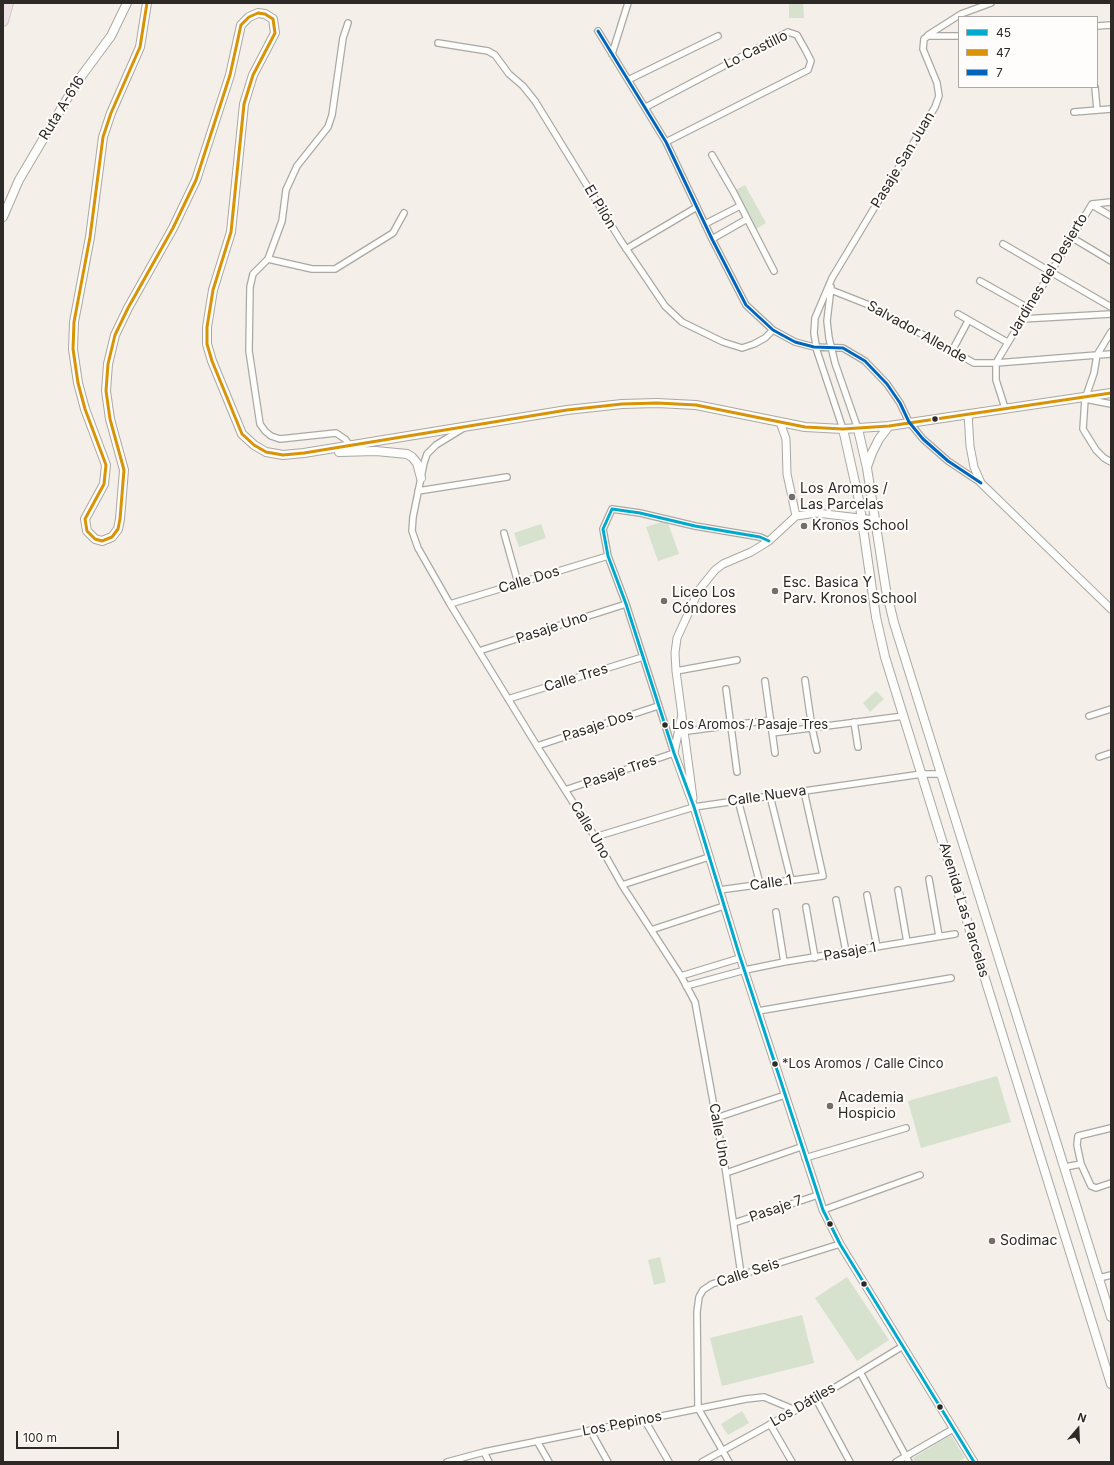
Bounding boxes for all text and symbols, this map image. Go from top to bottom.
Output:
legend [958,16,1098,88]
text: 45 [996,25,1011,40]
street label: Lo Castillo [721,27,791,73]
text: 47 [996,45,1011,60]
text: 7 [996,65,1003,80]
street label: Ruta A-616 [36,73,88,143]
street label: Pasaje San Juan [868,109,938,211]
street label: El Pilón [580,182,620,232]
street label: Jardines del Desierto [1005,211,1091,339]
street label: Salvador Allende [864,298,970,366]
unlabelled marker [930,414,940,424]
place label: Los Aromos / Las Parcelas [800,481,888,514]
marker: Los Aromos / Las Parcelas [787,492,797,502]
place label: Kronos School [812,518,908,534]
marker: Kronos School [799,521,809,531]
street label: Calle Dos [496,563,562,597]
place label: Esc. Basica Y Parv. Kronos School [783,575,917,608]
place label: Liceo Los Cóndores [672,585,736,618]
marker: Esc. Basica Y Parv. Kronos School [770,586,780,596]
marker: Liceo Los Cóndores [659,596,669,606]
street label: Pasaje Uno [514,608,590,648]
street label: Calle Tres [542,660,610,696]
street label: Pasaje Dos [560,707,636,745]
place label: Los Aromos / Pasaje Tres [672,717,828,733]
marker: Los Aromos / Pasaje Tres [660,720,670,730]
street label: Pasaje Tres [581,752,659,792]
street label: Calle Nueva [727,782,807,810]
street label: Calle Uno [566,798,614,862]
street label: Avenida Las Parcelas [935,840,993,980]
street label: Calle 1 [749,872,793,894]
street label: Pasaje 1 [822,939,878,965]
place label: *Los Aromos / Calle Cinco [782,1056,944,1072]
marker: *Los Aromos / Calle Cinco [770,1059,780,1069]
place label: Academia Hospicio [838,1090,904,1122]
marker: Academia Hospicio [825,1101,835,1111]
street label: Calle Uno [705,1102,733,1168]
street label: Pasaje 7 [747,1192,805,1226]
unlabelled marker [825,1219,835,1229]
place label: Sodimac [1000,1233,1057,1249]
marker: Sodimac [987,1236,997,1246]
street label: Calle Seis [715,1255,781,1291]
unlabelled marker [859,1279,869,1289]
street label: Los Dátiles [767,1380,839,1430]
unlabelled marker [935,1402,945,1412]
street label: Los Pepinos [581,1408,663,1440]
north arrow [1058,1409,1098,1449]
text: N [1076,1410,1088,1426]
scale bar [18,1423,121,1449]
text: 100 m [23,1430,57,1445]

